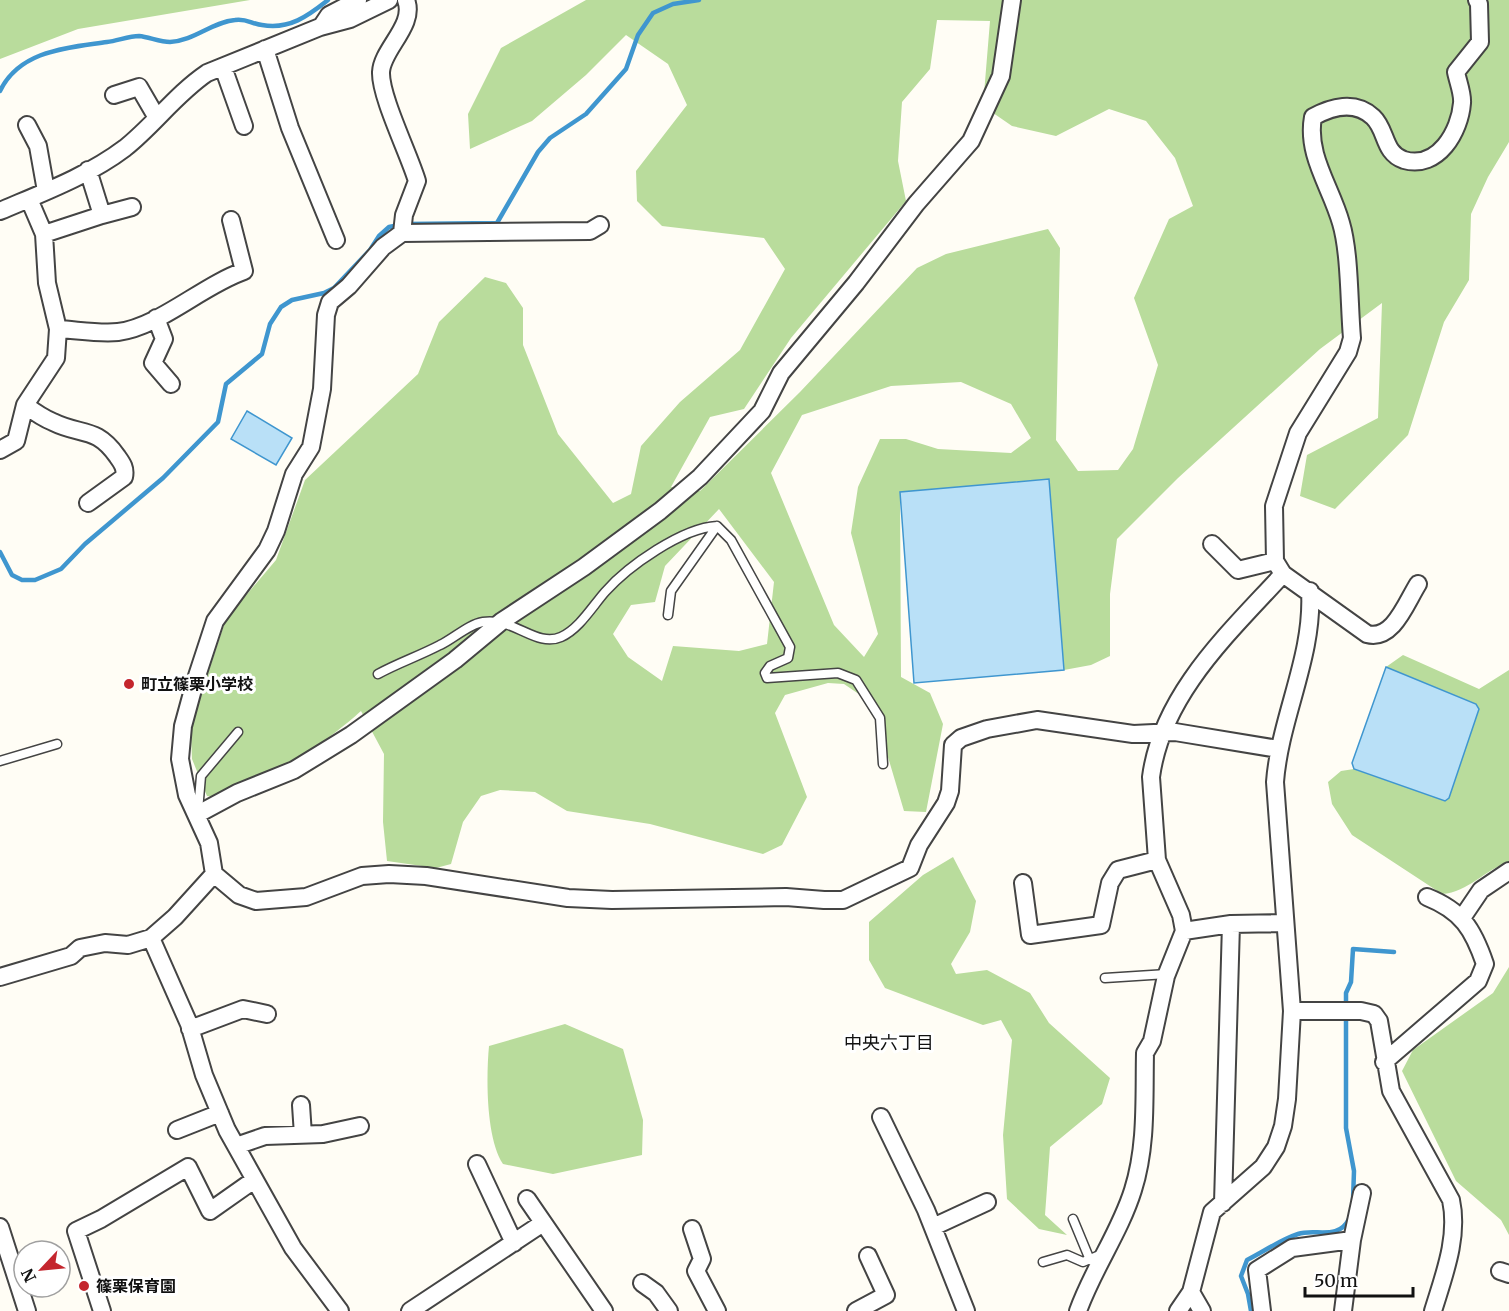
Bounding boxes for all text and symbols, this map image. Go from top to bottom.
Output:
place label: 町立篠栗小学校 [141,674,253,694]
marker: 町立篠栗小学校 [122,677,136,691]
district label: 中央六丁目 [844,1031,934,1054]
north arrow [12,1239,72,1299]
scale bar [1305,1260,1413,1298]
text: N [17,1265,40,1286]
text: 50 m [1314,1269,1358,1292]
place label: 篠栗保育園 [96,1276,176,1296]
marker: 篠栗保育園 [77,1279,91,1293]

